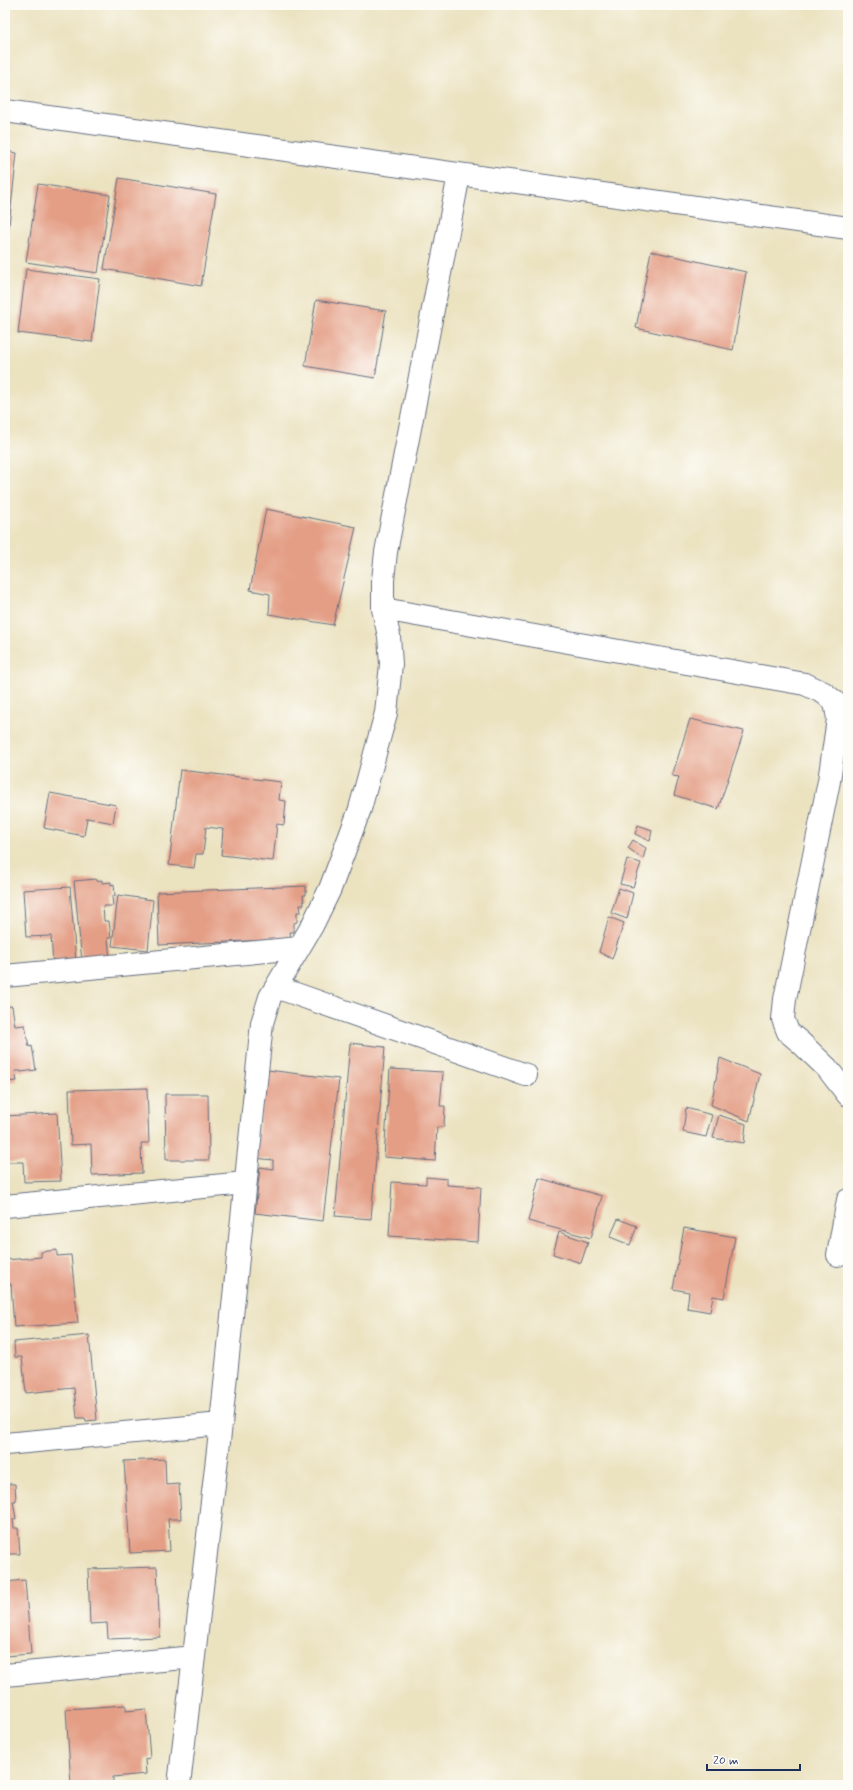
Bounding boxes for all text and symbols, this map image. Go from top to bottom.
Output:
scale bar [707,1746,800,1772]
text: 20 m [713,1753,739,1769]

